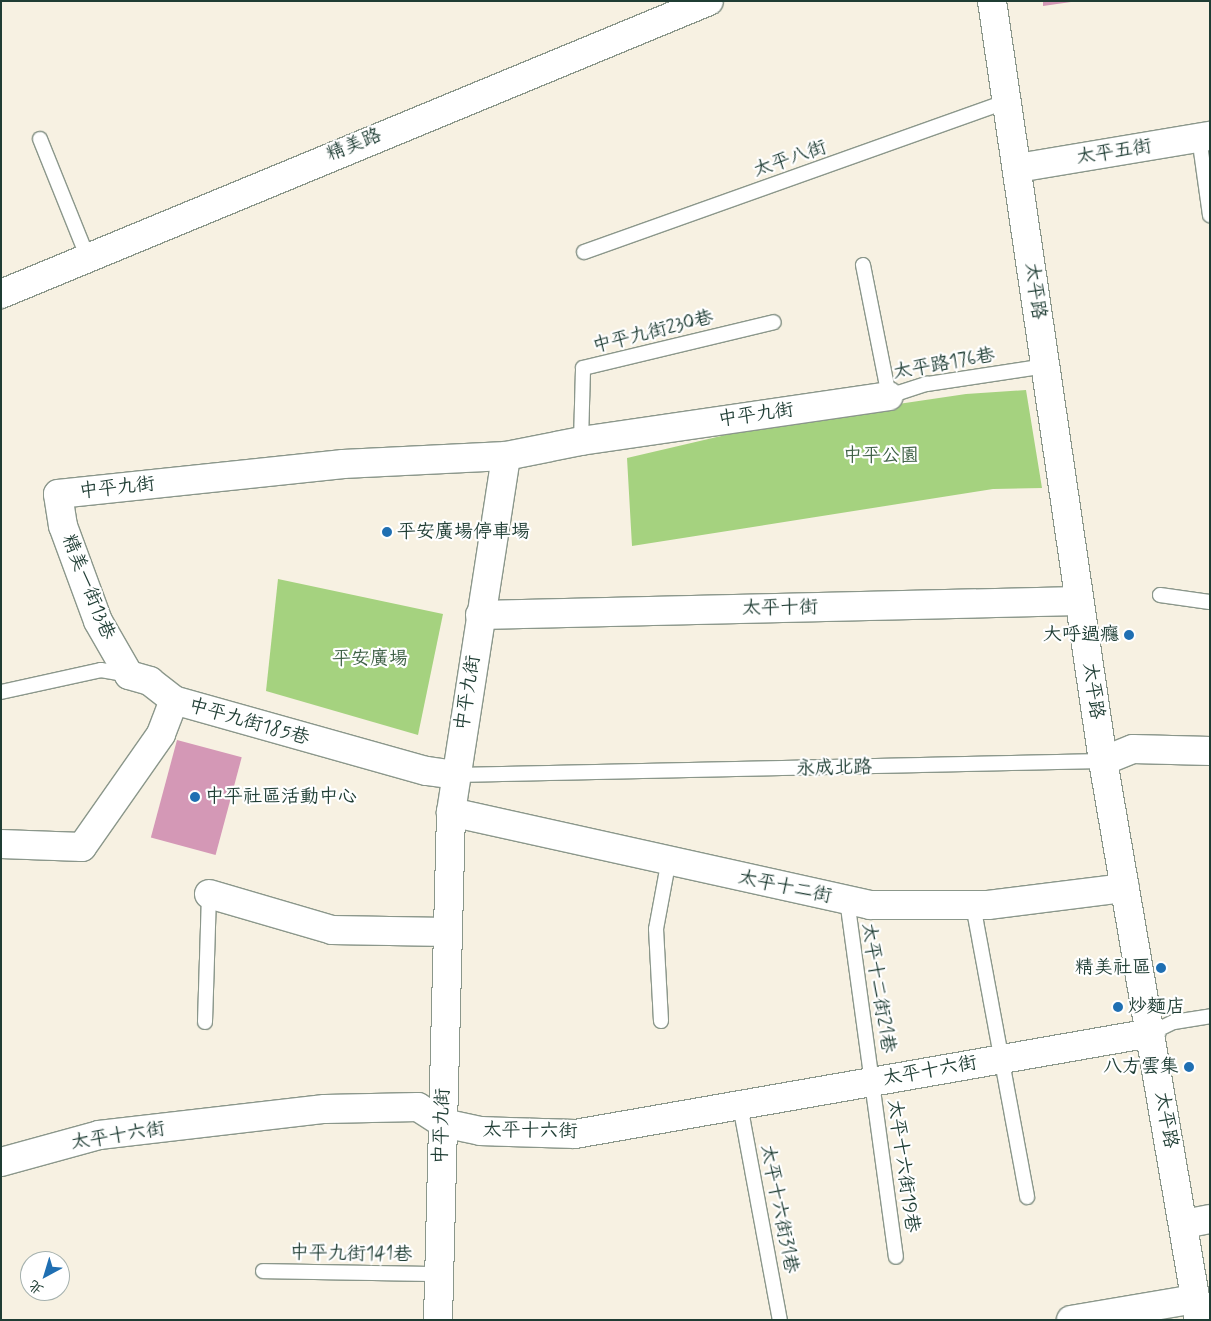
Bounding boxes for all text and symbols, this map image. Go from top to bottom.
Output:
street label: 精美路 [323,124,385,166]
street label: 太平五街 [1075,135,1153,169]
street label: 太平八街 [750,136,830,182]
street label: 太平路 [1020,261,1050,321]
street label: 中平九街230巷 [590,306,716,358]
street label: 太平路176巷 [891,344,997,384]
street label: 中平九街 [717,398,795,432]
park label: 中平公園 [843,445,919,467]
street label: 中平九街 [78,473,156,503]
place label: 平安廣場停車場 [397,521,530,543]
marker: 平安廣場停車場 [381,526,393,538]
street label: 精美一街13巷 [57,531,119,643]
street label: 太平十街 [742,596,818,620]
place label: 大呼過癮 [1043,624,1119,646]
marker: 大呼過癮 [1123,629,1135,641]
park label: 平安廣場 [332,648,408,670]
street label: 中平九街 [451,654,485,732]
street label: 太平路 [1078,661,1108,721]
street label: 中平九街185巷 [186,694,312,750]
street label: 永成北路 [796,756,872,780]
place label: 中平社區活動中心 [205,786,357,808]
marker: 中平社區活動中心 [189,791,201,803]
street label: 太平十二街 [736,866,834,908]
street label: 太平十二街21巷 [856,921,900,1055]
place label: 精美社區 [1075,957,1151,979]
marker: 精美社區 [1155,962,1167,974]
place label: 炒麵店 [1128,996,1185,1018]
marker: 炒麵店 [1112,1001,1124,1013]
street label: 太平十六街 [881,1052,979,1090]
place label: 八方雲集 [1103,1056,1179,1078]
marker: 八方雲集 [1183,1061,1195,1073]
street label: 中平九街 [429,1088,455,1164]
street label: 太平路 [1150,1090,1182,1150]
street label: 太平十六街19巷 [882,1098,924,1234]
street label: 太平十六街 [69,1117,167,1155]
street label: 太平十六街 [482,1119,578,1143]
street label: 太平十六街31巷 [755,1143,803,1275]
street label: 中平九街141巷 [290,1242,412,1266]
north arrow [20,1251,70,1301]
text: 北 [25,1275,47,1298]

